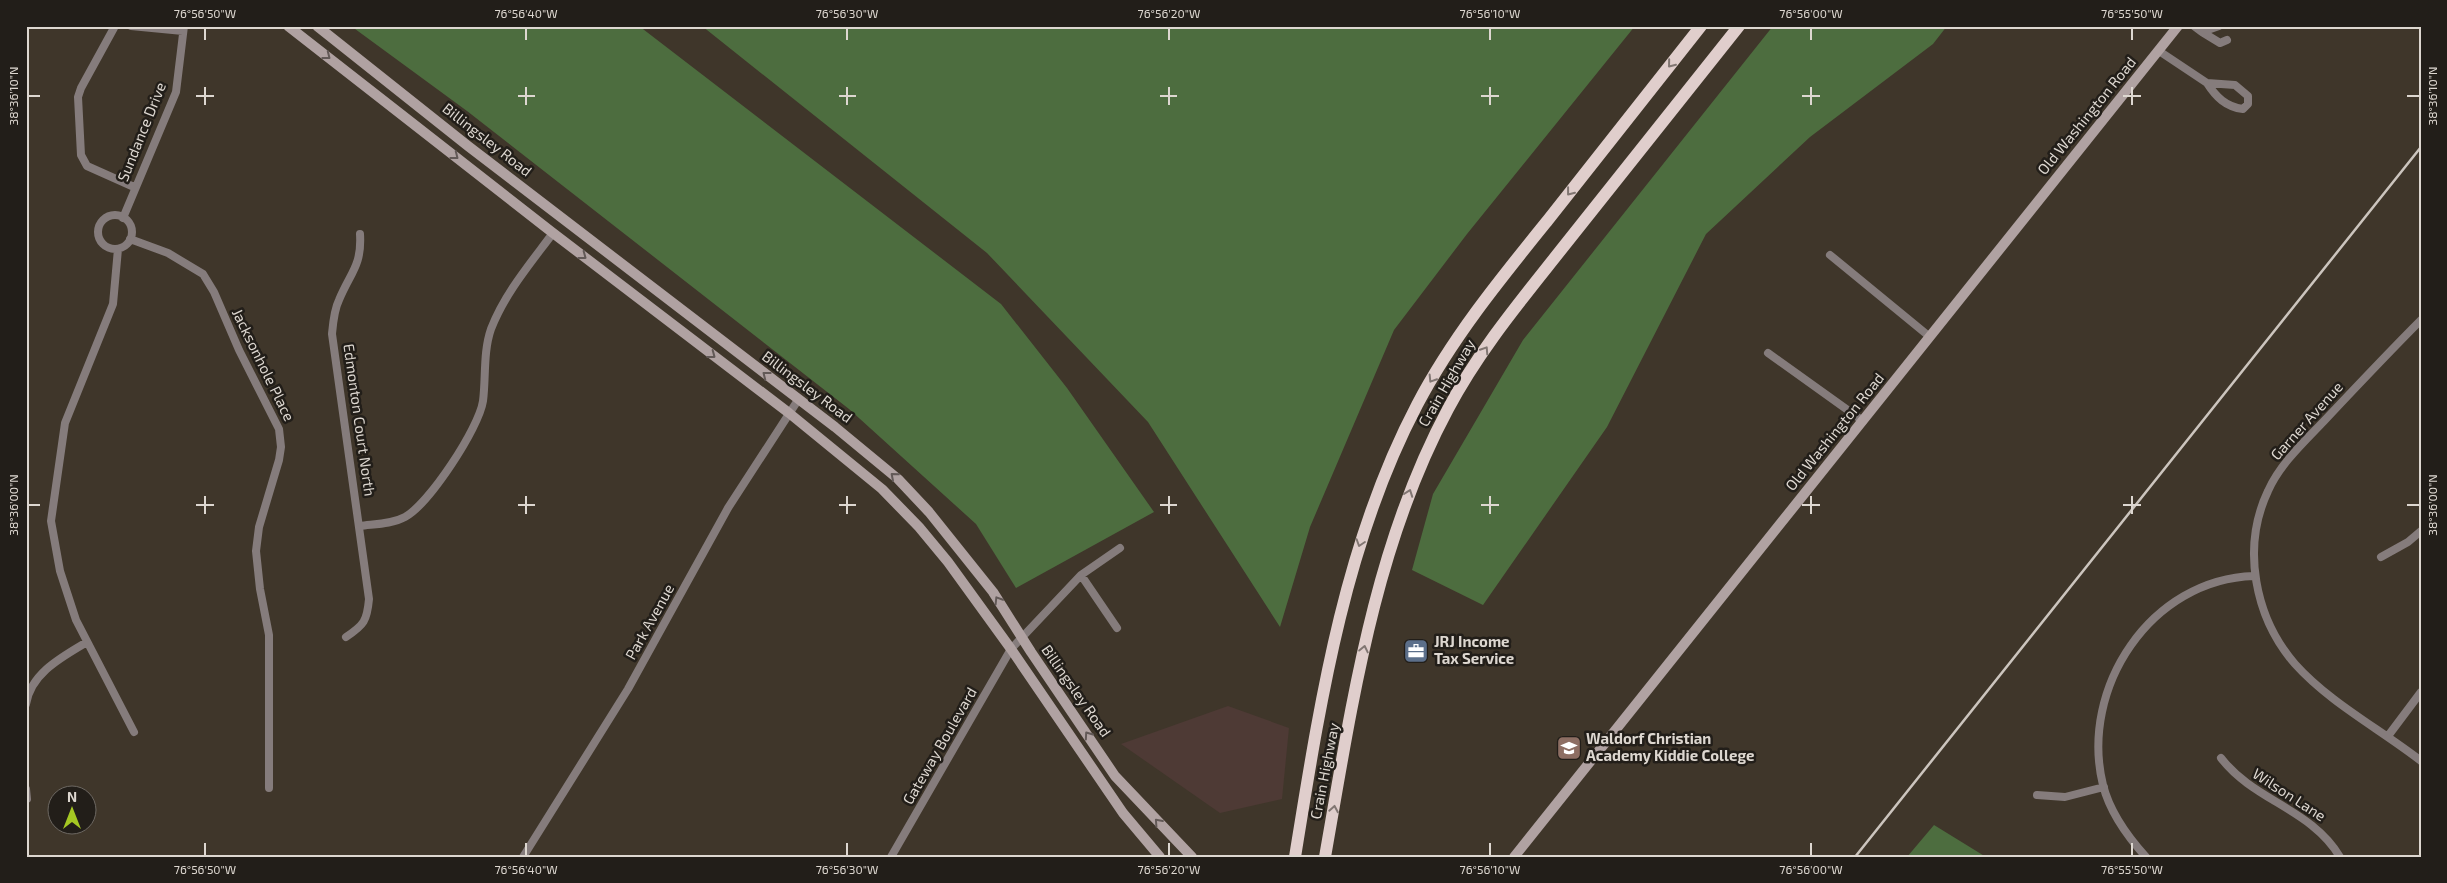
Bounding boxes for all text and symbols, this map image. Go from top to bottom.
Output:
text: 76°56'50"W [174,6,236,20]
text: 76°56'40"W [494,6,558,20]
text: 76°56'30"W [816,6,878,20]
text: 76°56'20"W [1138,6,1200,20]
text: 76°56'10"W [1460,6,1520,20]
text: 76°56'00"W [1779,6,1843,20]
text: 76°55'50"W [2101,6,2163,20]
one-way arrow [321,51,330,59]
street label: Old Washington Road [2033,53,2139,178]
one-way arrow [1667,59,1676,68]
text: 38°36'10"N [6,66,20,126]
text: 38°36'10"N [2425,66,2439,126]
street label: Sundance Drive [113,79,169,184]
street label: Billingsley Road [439,99,536,180]
one-way arrow [449,151,458,159]
one-way arrow [1567,186,1575,195]
one-way arrow [577,250,587,259]
street label: Jacksonhole Place [229,305,299,424]
street label: Crain Highway [1414,336,1478,429]
street label: Edmonton Court North [340,342,380,497]
street label: Billingsley Road [759,346,856,426]
one-way arrow [1479,346,1488,356]
one-way arrow [706,349,715,357]
street label: Old Washington Road [1781,369,1887,494]
one-way arrow [763,373,772,381]
one-way arrow [1429,373,1438,382]
street label: Garner Avenue [2266,377,2346,463]
one-way arrow [890,473,899,482]
text: 38°36'00"N [6,474,20,536]
text: 38°36'00"N [2425,474,2439,536]
one-way arrow [1403,489,1413,498]
one-way arrow [1355,538,1365,547]
street label: Park Avenue [621,581,677,663]
one-way arrow [995,596,1005,605]
place label: JRJ Income Tax Service [1434,632,1514,667]
office icon: JRJ Income Tax Service [1403,638,1429,664]
street label: Billingsley Road [1038,641,1115,740]
one-way arrow [1359,645,1369,654]
street label: Gateway Boulevard [898,684,980,807]
street label: Crain Highway [1306,721,1342,821]
place label: Waldorf Christian Academy Kiddie College [1586,729,1754,765]
one-way arrow [1085,731,1094,741]
school or university icon: Waldorf Christian Academy Kiddie College [1556,735,1582,761]
street label: Wilson Lane [2250,764,2329,824]
north arrow [48,786,98,836]
text: N [67,788,77,805]
one-way arrow [1328,804,1338,813]
one-way arrow [1155,818,1164,827]
text: 76°56'50"W [174,862,236,876]
text: 76°56'40"W [494,862,558,876]
text: 76°56'30"W [816,862,878,876]
text: 76°56'20"W [1138,862,1200,876]
text: 76°56'10"W [1460,862,1520,876]
text: 76°56'00"W [1779,862,1843,876]
text: 76°55'50"W [2101,862,2163,876]

